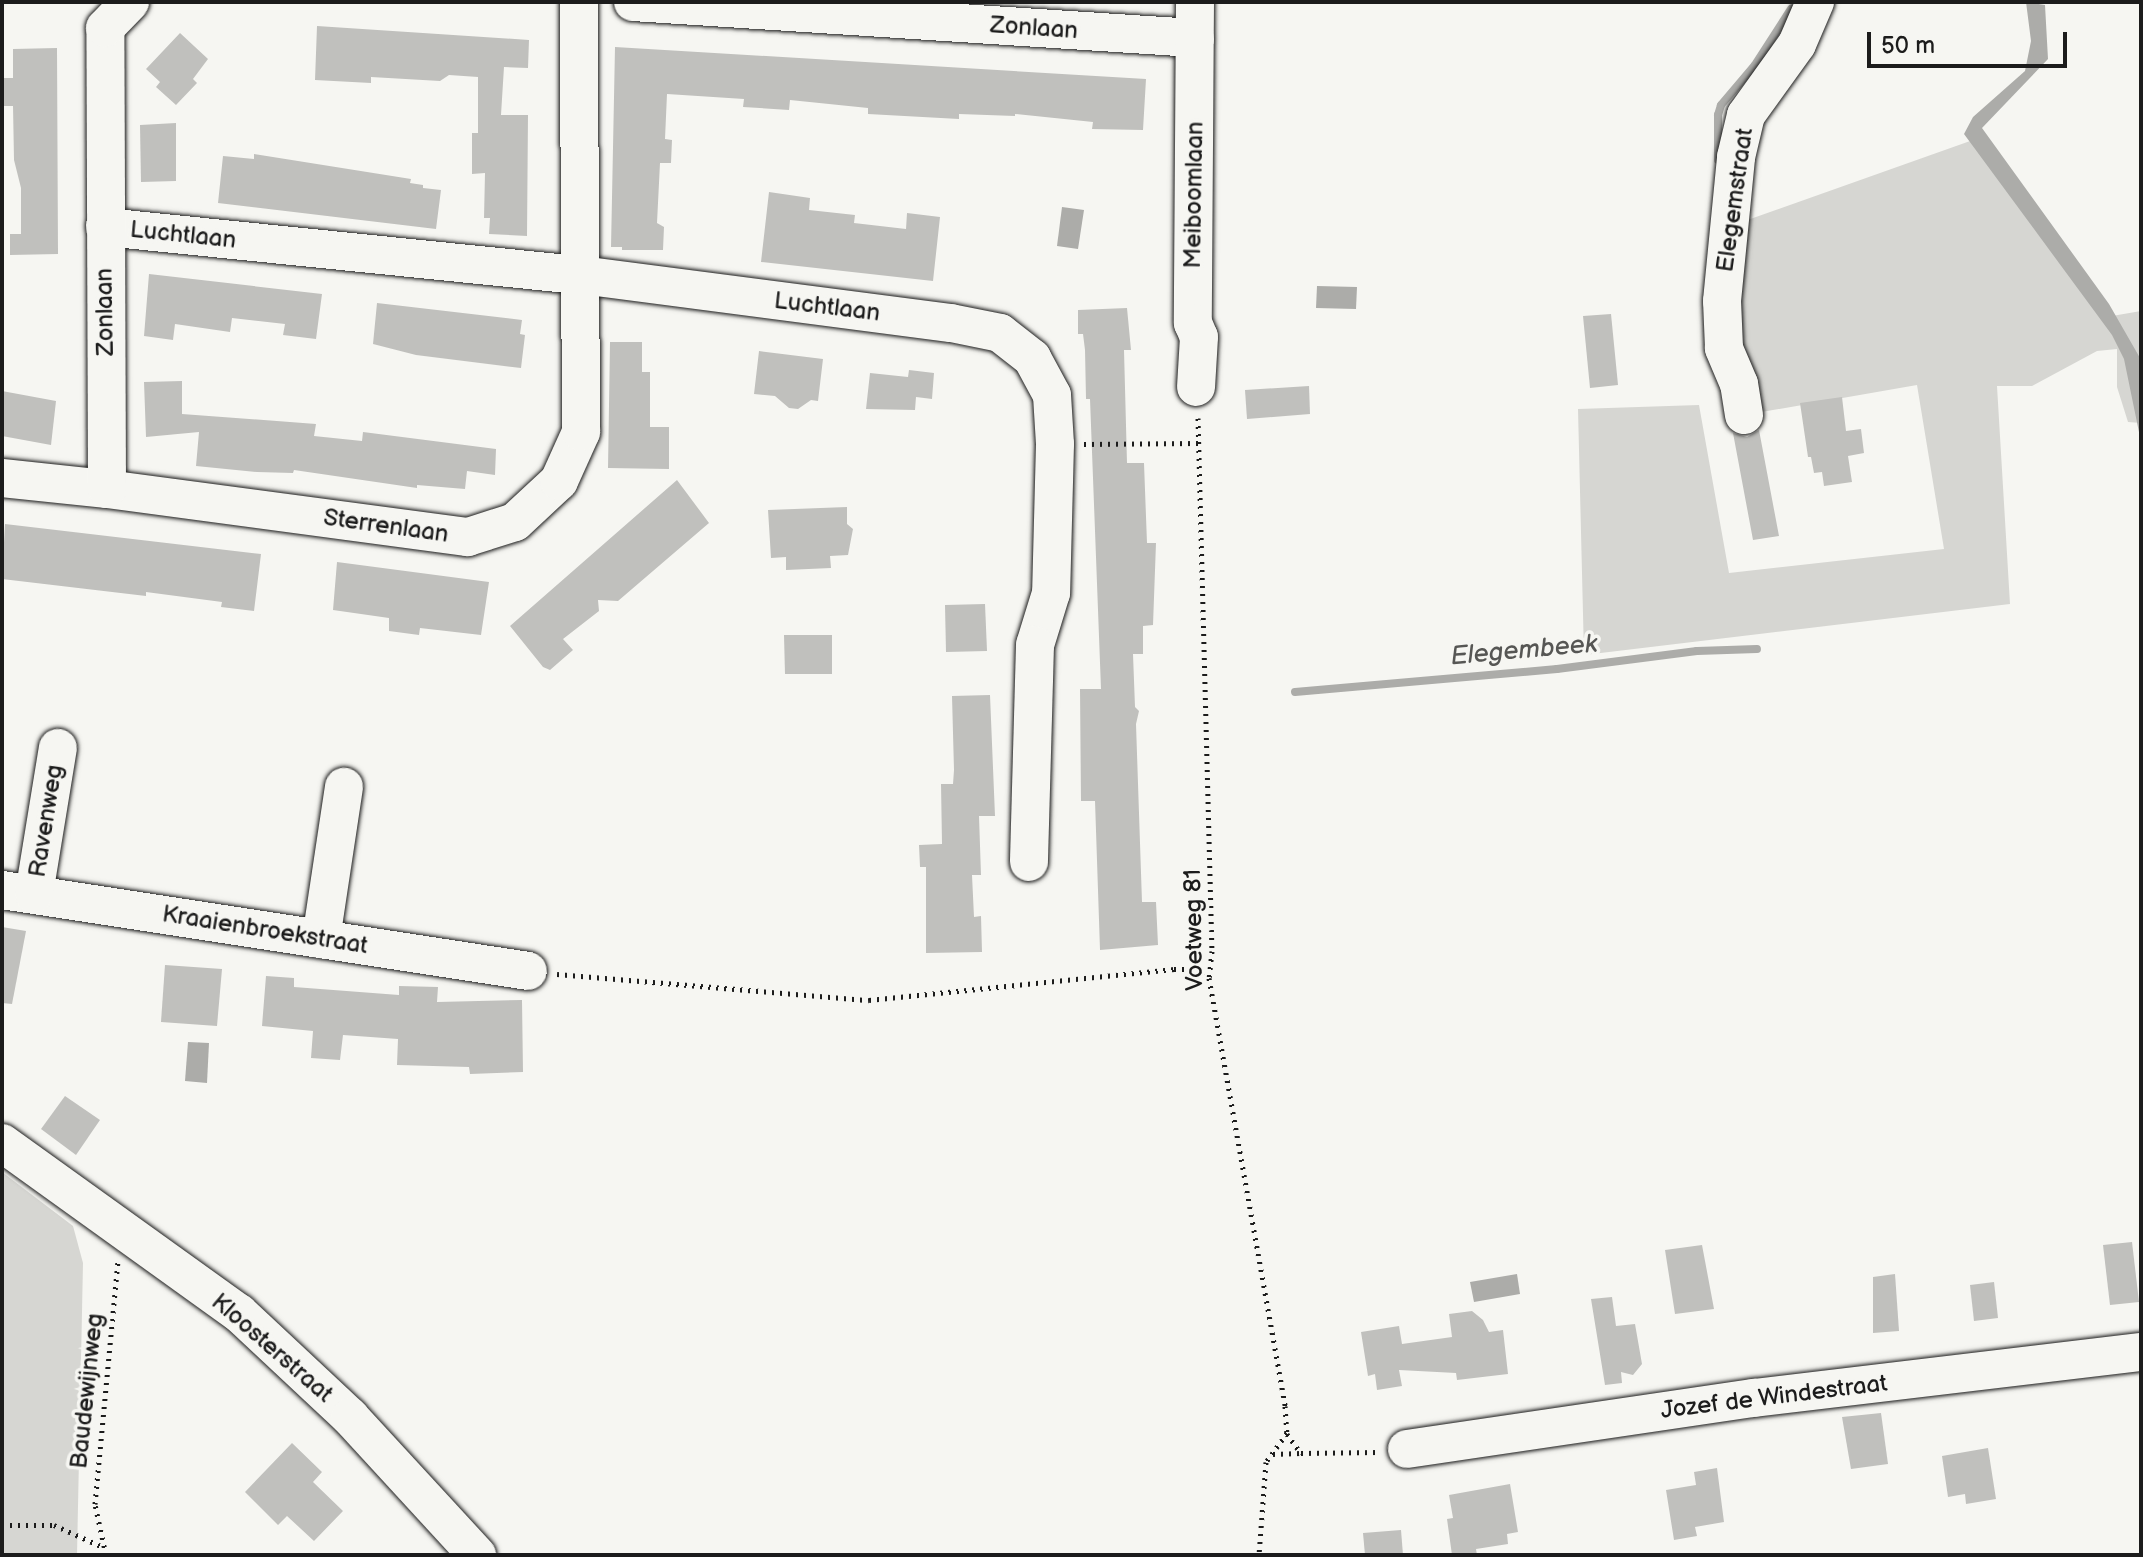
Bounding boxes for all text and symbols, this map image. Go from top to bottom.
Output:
street label: Zonlaan [989,11,1079,45]
scale bar [1871,16,2071,66]
text: 50 m [1881,31,1935,60]
street label: Meiboomlaan [1178,121,1210,269]
street label: Elegemstraat [1711,126,1759,274]
street label: Luchtlaan [129,215,237,255]
street label: Zonlaan [90,268,120,356]
street label: Luchtlaan [772,286,882,328]
street label: Sterrenlaan [322,503,450,549]
water label: Elegembeek [1449,629,1599,673]
street label: Ravenweg [23,763,69,879]
street label: Voetweg 81 [1179,869,1209,991]
street label: Kraaienbroekstraat [160,900,370,960]
street label: Kloosterstraat [205,1287,339,1409]
street label: Baudewijnweg [65,1312,109,1470]
street label: Jozef de Windestraat [1659,1369,1889,1425]

